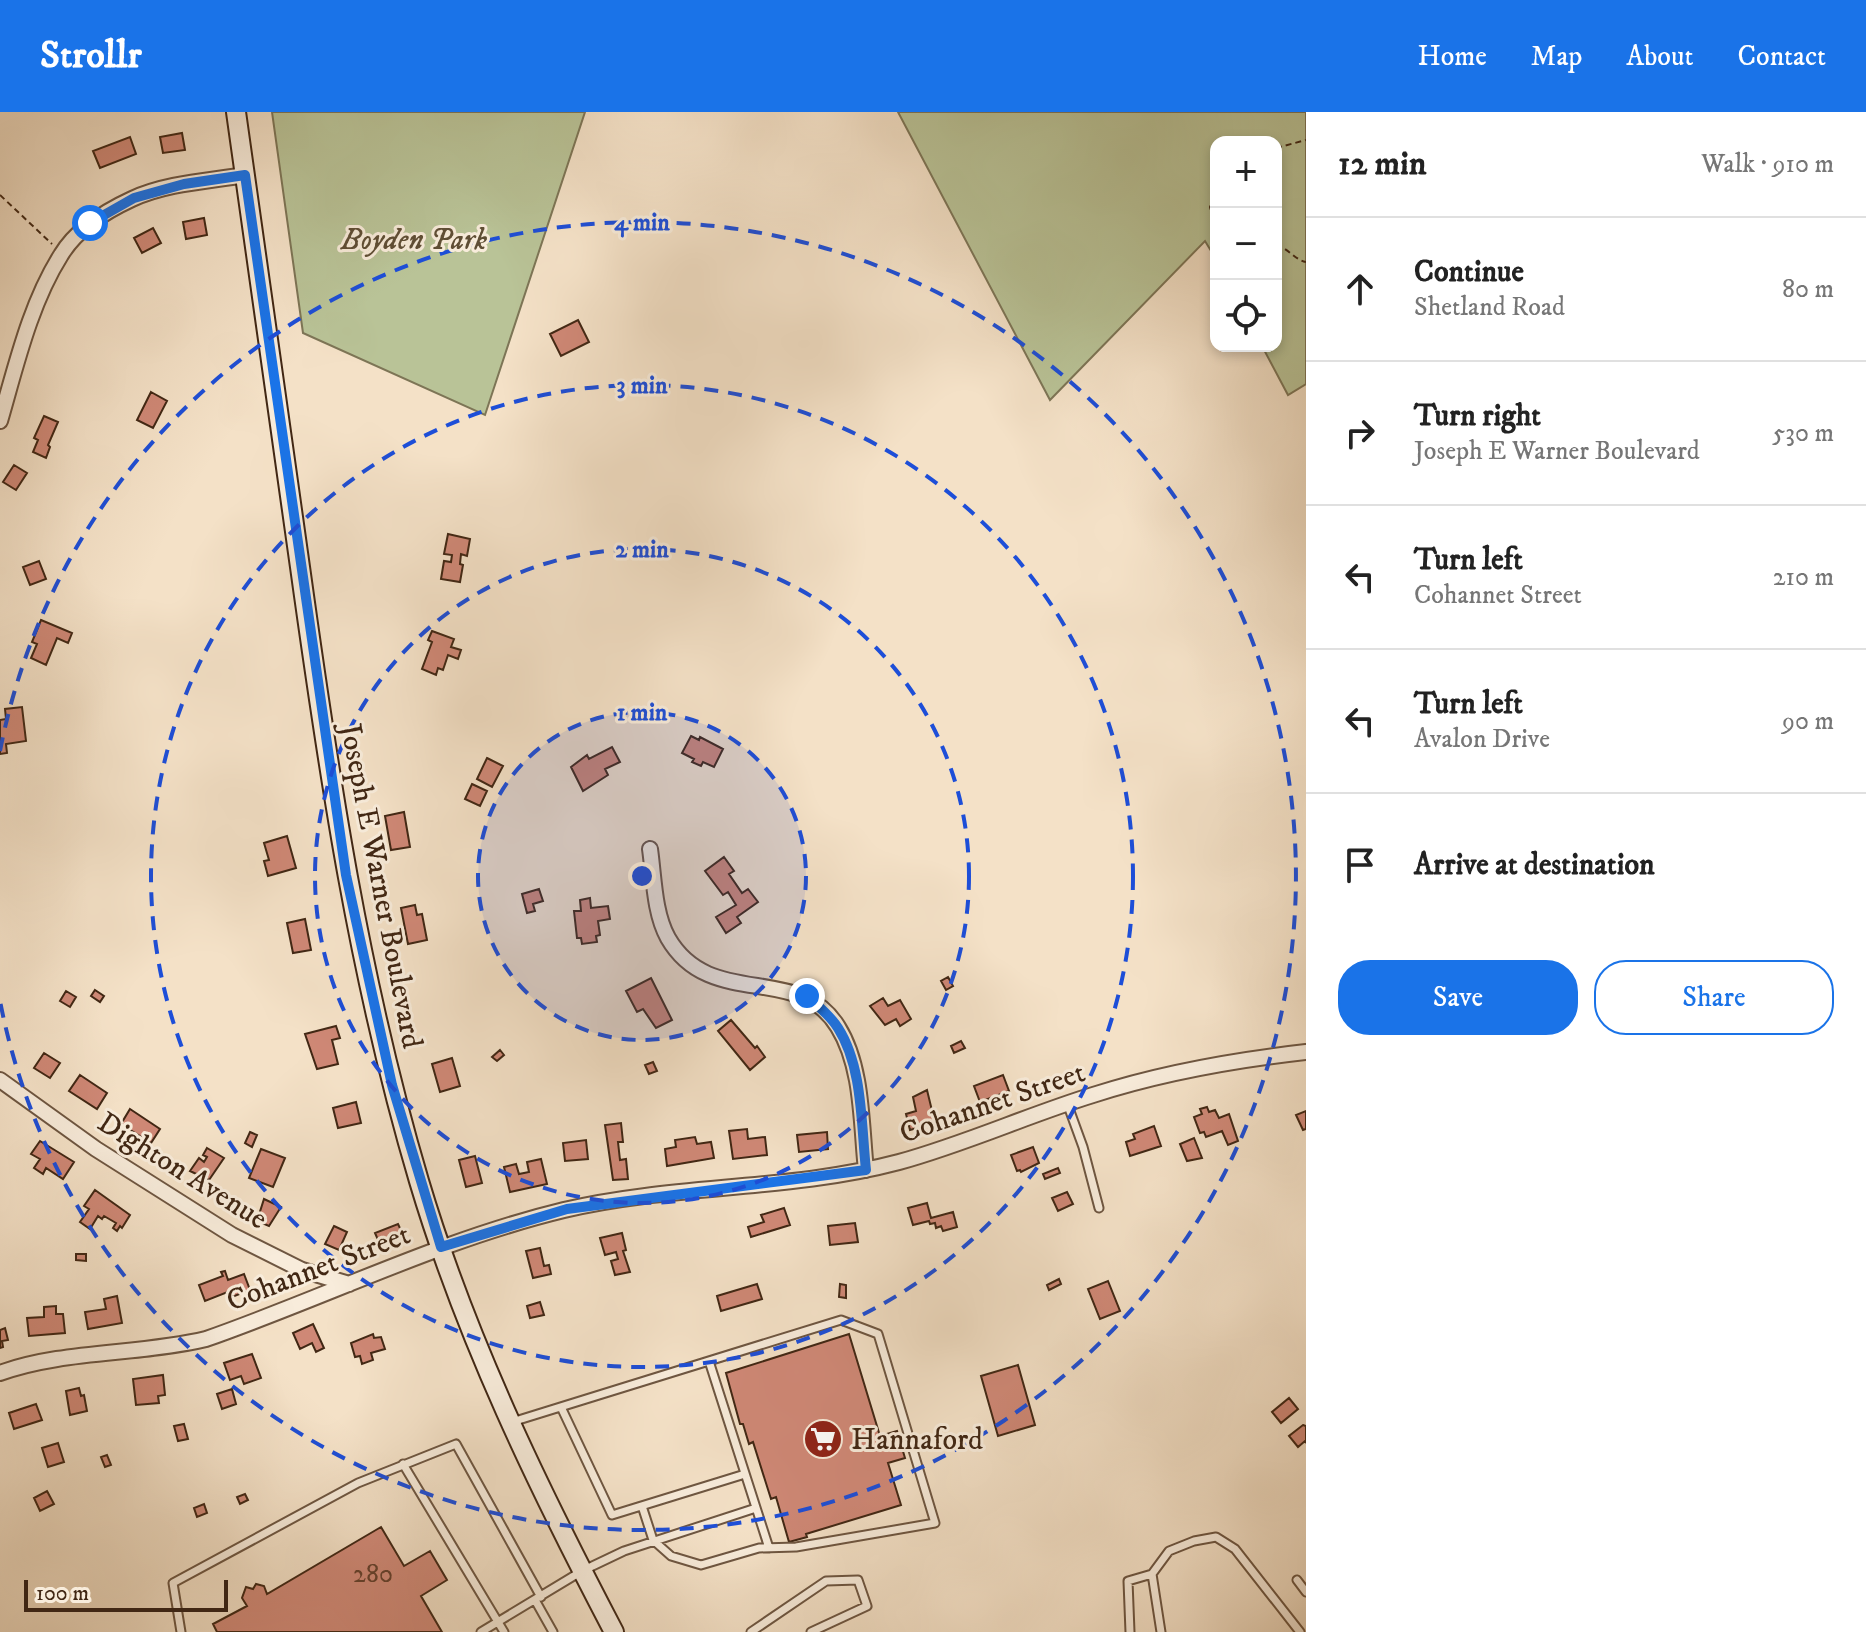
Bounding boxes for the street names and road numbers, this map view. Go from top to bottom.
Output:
street label: Joseph E Warner Boulevard [330,718,430,1052]
street label: Cohannet Street [895,1054,1090,1152]
street label: Dighton Avenue [91,1104,274,1238]
street label: Cohannet Street [222,1216,416,1320]

